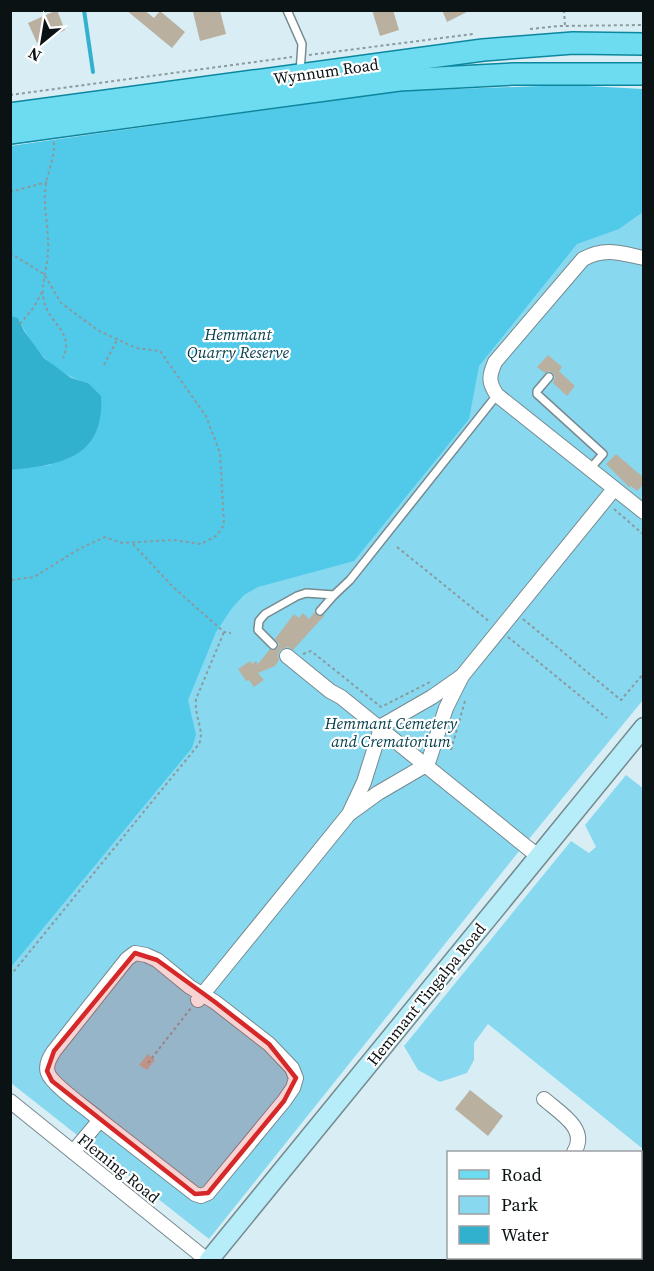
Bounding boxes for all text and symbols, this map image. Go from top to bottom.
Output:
north arrow [12,12,72,72]
text: N [24,42,45,67]
street label: Wynnum Road [272,53,380,89]
park label: Hemmant Quarry Reserve [187,323,289,363]
park label: Hemmant Cemetery and Crematorium [324,712,458,752]
street label: Hemmant Tingalpa Road [362,918,490,1070]
street label: Fleming Road [73,1128,165,1208]
legend [447,1151,642,1259]
text: Road [501,1162,542,1187]
text: Park [501,1192,538,1217]
text: Water [501,1222,549,1247]

